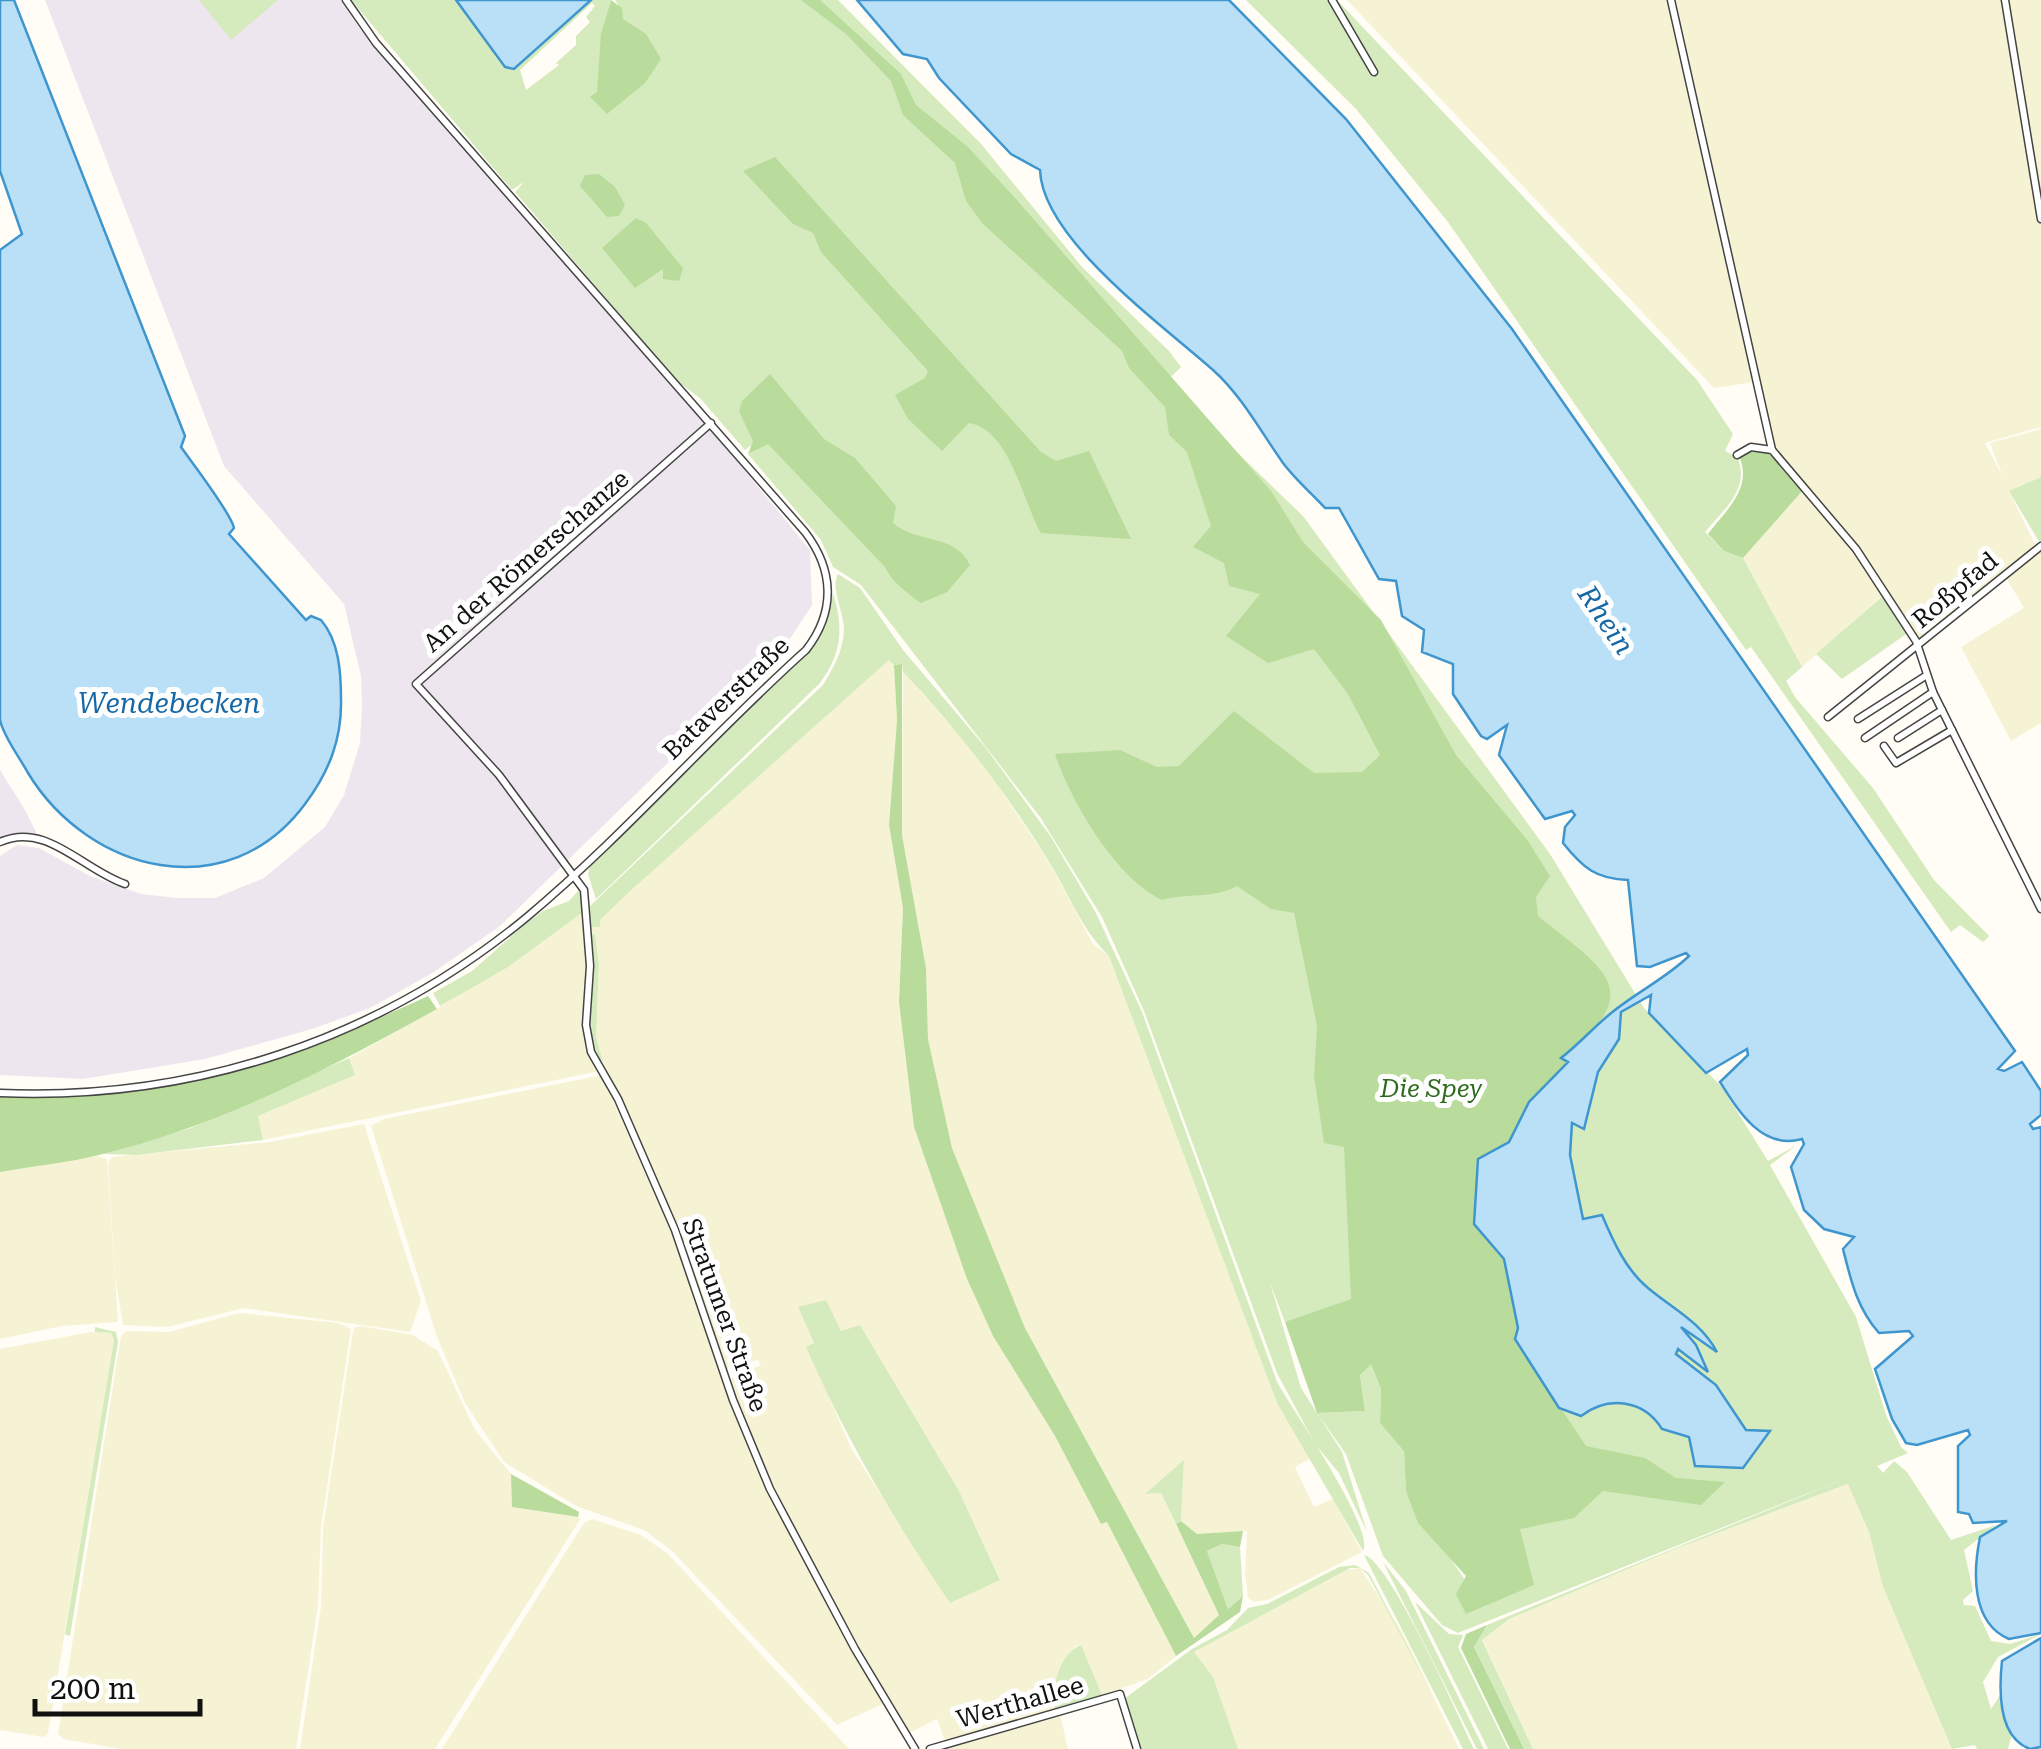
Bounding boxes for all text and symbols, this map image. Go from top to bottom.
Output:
street label: An der Römerschanze [417,464,635,658]
street label: Roßpfad [1906,546,2004,634]
water label: Rhein [1570,578,1641,661]
street label: Bataverstraße [657,631,795,765]
water label: Wendebecken [78,687,260,720]
park label: Die Spey [1379,1074,1483,1103]
street label: Stratumer Straße [677,1214,773,1416]
scale bar [35,1654,200,1716]
street label: Werthallee [953,1670,1087,1734]
text: 200 m [50,1671,135,1706]

